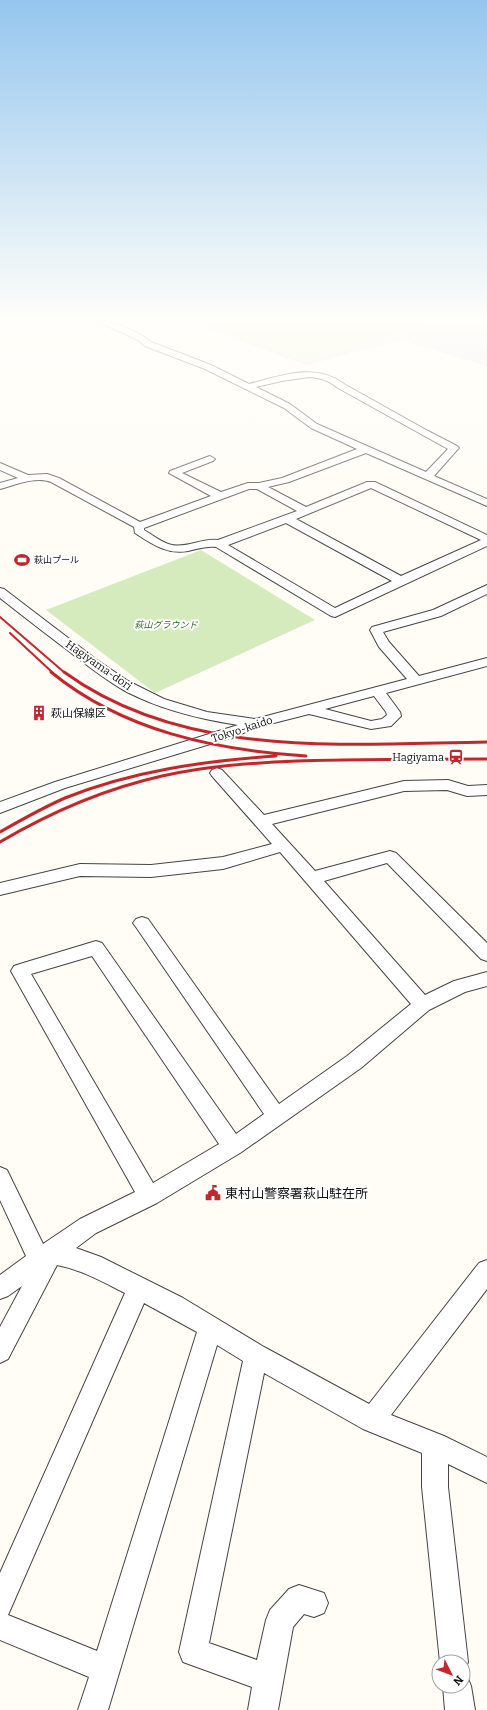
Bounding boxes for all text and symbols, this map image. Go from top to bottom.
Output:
sports icon: 萩山プール [13,551,31,569]
place label: 萩山プール [34,555,79,565]
park label: 萩山グラウンド [134,620,198,630]
street label: Hagiyama-dori [63,638,135,693]
building icon: 萩山保線区 [30,704,48,722]
place label: 萩山保線区 [51,707,106,720]
street label: Tokyo-kaido [210,713,274,745]
station icon: Hagiyama [447,748,465,766]
place label: Hagiyama [392,751,444,764]
public building icon: 東村山警察署萩山駐在所 [204,1184,222,1202]
place label: 東村山警察署萩山駐在所 [225,1186,368,1201]
north arrow [431,1654,471,1694]
text: N [450,1673,466,1688]

